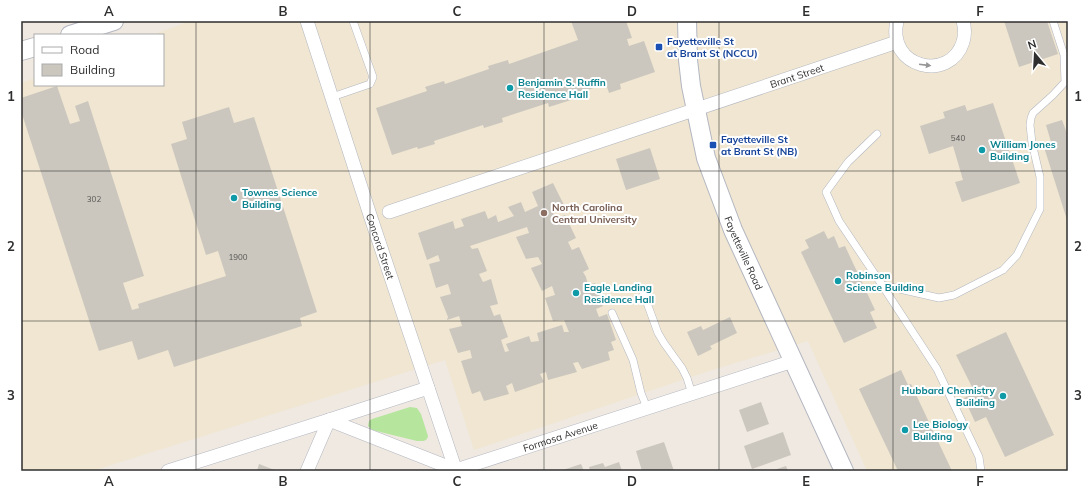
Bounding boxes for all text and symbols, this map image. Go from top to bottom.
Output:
text: A [104,3,114,19]
text: B [279,3,288,19]
text: C [453,3,462,19]
text: D [627,3,637,19]
text: E [802,3,810,19]
text: F [976,3,984,19]
legend [34,34,164,86]
north arrow [1015,34,1055,74]
place label: Fayetteville St at Brant St (NCCU) [667,35,758,60]
text: N [1026,37,1038,52]
text: Road [70,42,99,57]
marker: Fayetteville St at Brant St (NCCU) [654,42,664,52]
street label: Brant Street [768,60,826,91]
text: Building [70,62,115,77]
one-way arrow [919,62,931,68]
place label: Benjamin S. Ruffin Residence Hall [518,76,606,101]
marker: Benjamin S. Ruffin Residence Hall [505,83,515,93]
text: 1 [7,88,15,104]
text: 1 [1074,88,1082,104]
place label: Fayetteville St at Brant St (NB) [721,133,798,158]
house number: 540 [951,133,965,143]
place label: William Jones Building [990,138,1056,163]
marker: Fayetteville St at Brant St (NB) [708,140,718,150]
marker: William Jones Building [977,145,987,155]
place label: Townes Science Building [242,186,318,211]
marker: Townes Science Building [229,193,239,203]
house number: 302 [87,194,101,204]
place label: North Carolina Central University [552,201,637,226]
marker: North Carolina Central University [539,208,549,218]
street label: Concord Street [363,212,398,281]
street label: Fayetteville Road [722,214,766,292]
text: 2 [7,238,15,254]
text: 2 [1074,238,1082,254]
house number: 1900 [228,252,248,262]
place label: Robinson Science Building [846,269,924,294]
marker: Robinson Science Building [833,276,843,286]
place label: Eagle Landing Residence Hall [584,281,654,306]
marker: Eagle Landing Residence Hall [571,288,581,298]
place label: Hubbard Chemistry Building [902,384,996,409]
text: 3 [7,387,15,403]
text: 3 [1074,387,1082,403]
marker: Hubbard Chemistry Building [998,391,1008,401]
street label: Formosa Avenue [521,418,599,454]
place label: Lee Biology Building [913,418,968,443]
marker: Lee Biology Building [900,425,910,435]
text: A [104,473,114,489]
text: B [279,473,288,489]
text: C [453,473,462,489]
text: D [627,473,637,489]
text: E [802,473,810,489]
text: F [976,473,984,489]

